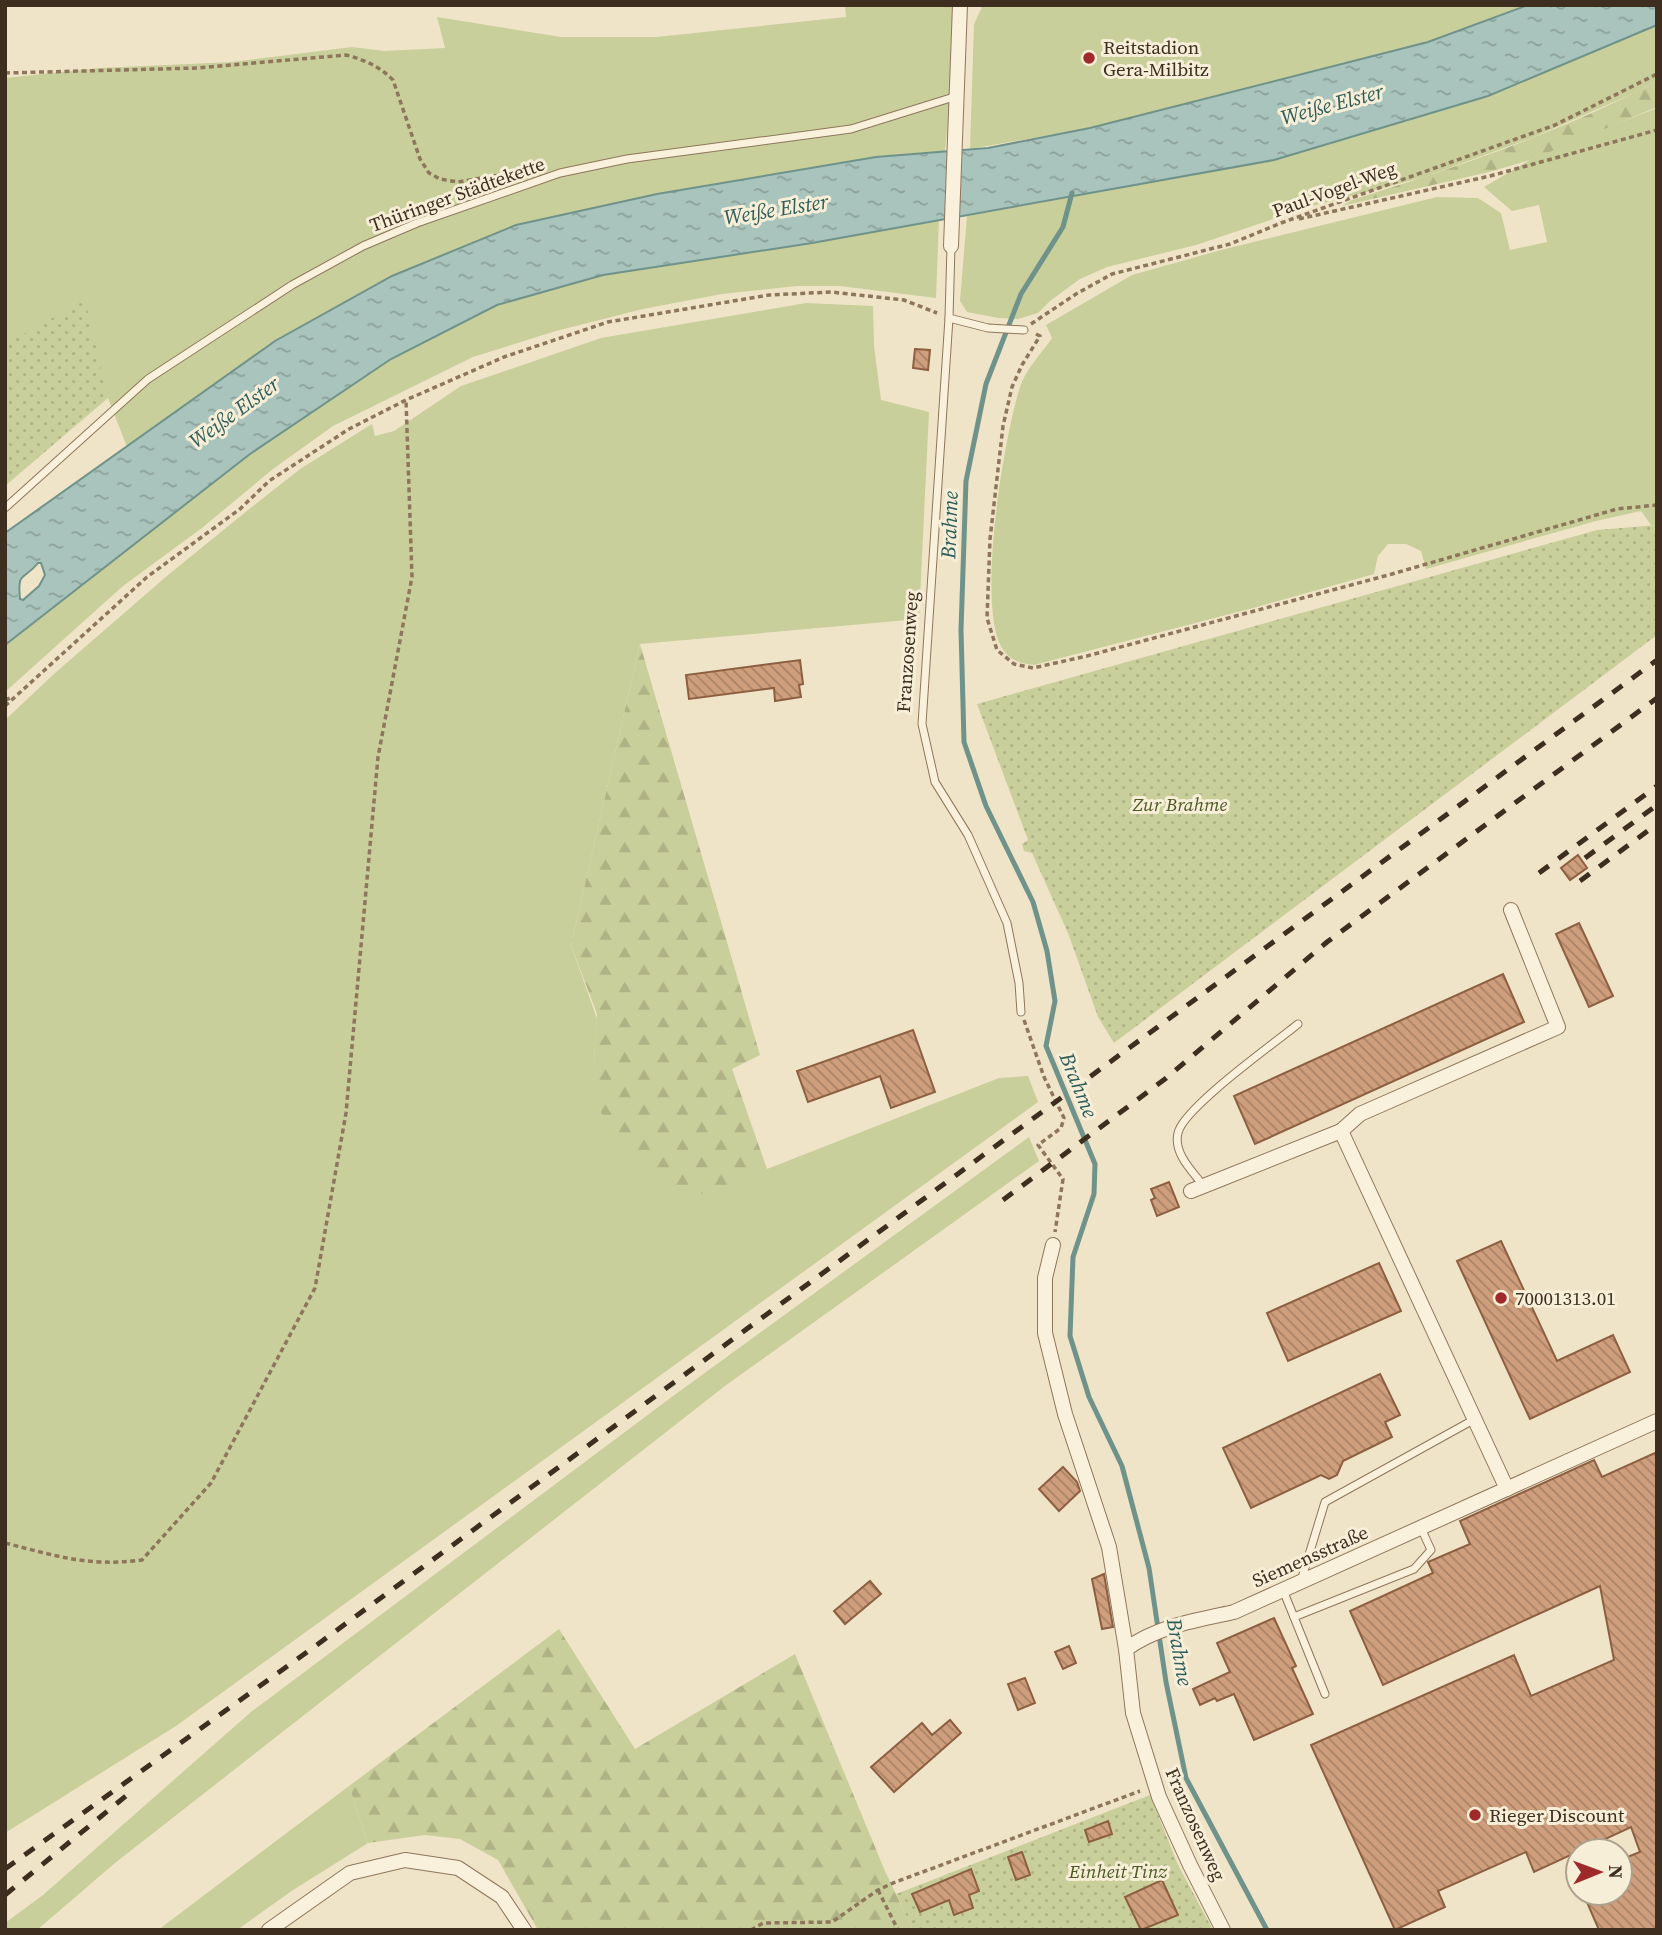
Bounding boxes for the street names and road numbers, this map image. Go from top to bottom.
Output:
street label: Thüringer Städtekette [366,150,548,238]
street label: Paul-Vogel-Weg [1269,155,1400,223]
street label: Franzosenweg [890,591,924,713]
street label: Siemensstraße [1248,1519,1372,1593]
street label: Franzosenweg [1159,1763,1233,1885]

